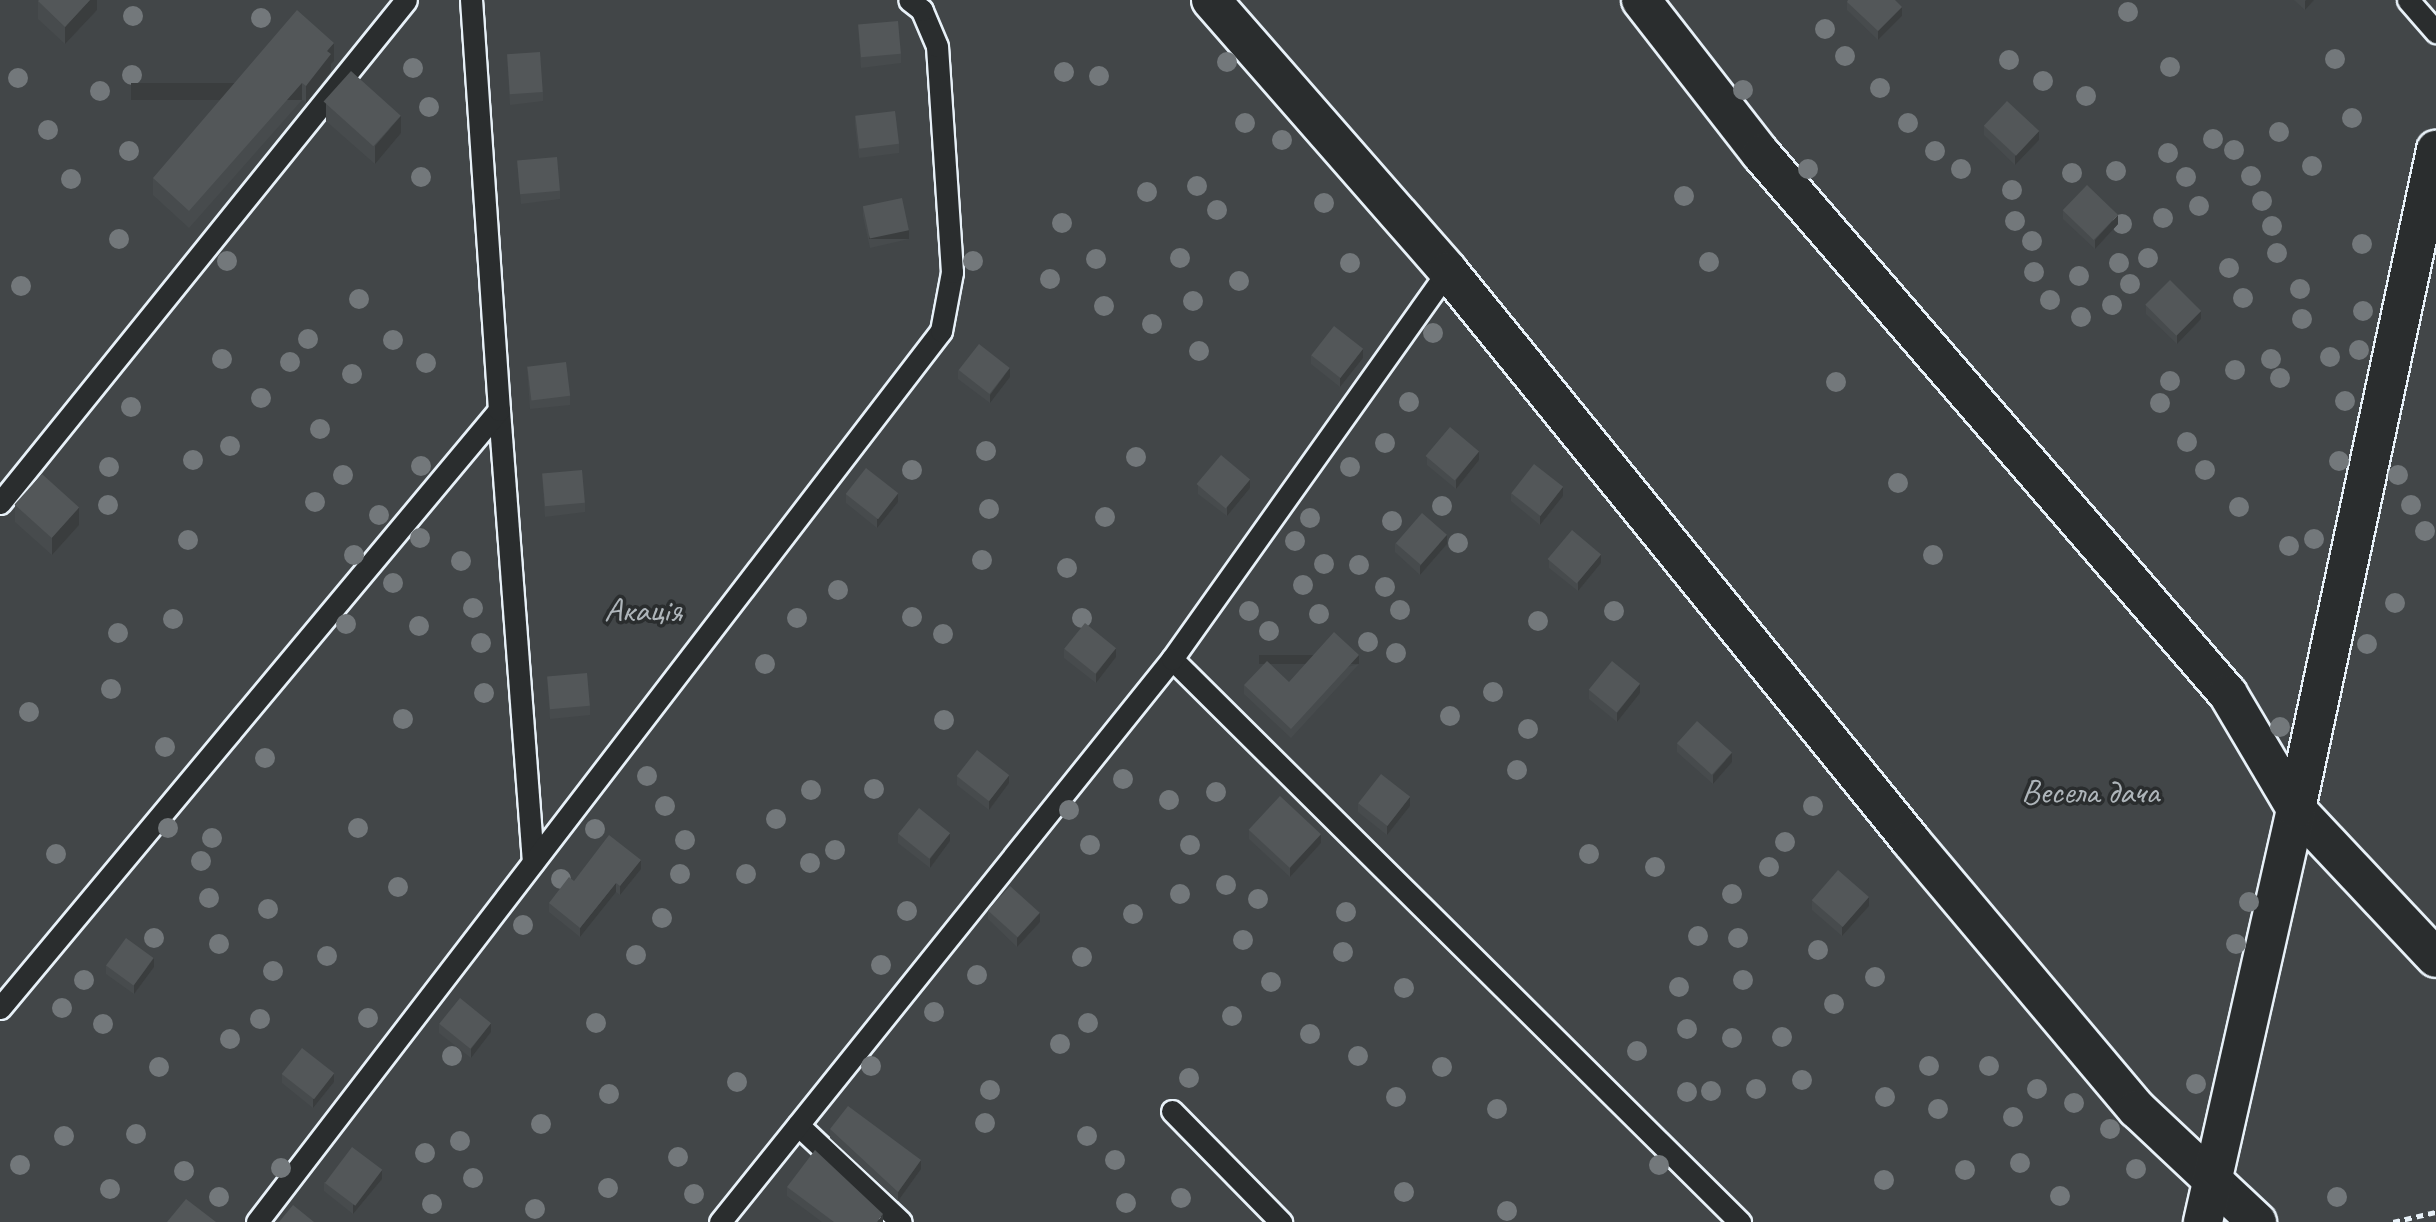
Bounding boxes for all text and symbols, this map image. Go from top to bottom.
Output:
park label: Акація [604,589,682,631]
park label: Весела дача [2020,771,2160,813]

